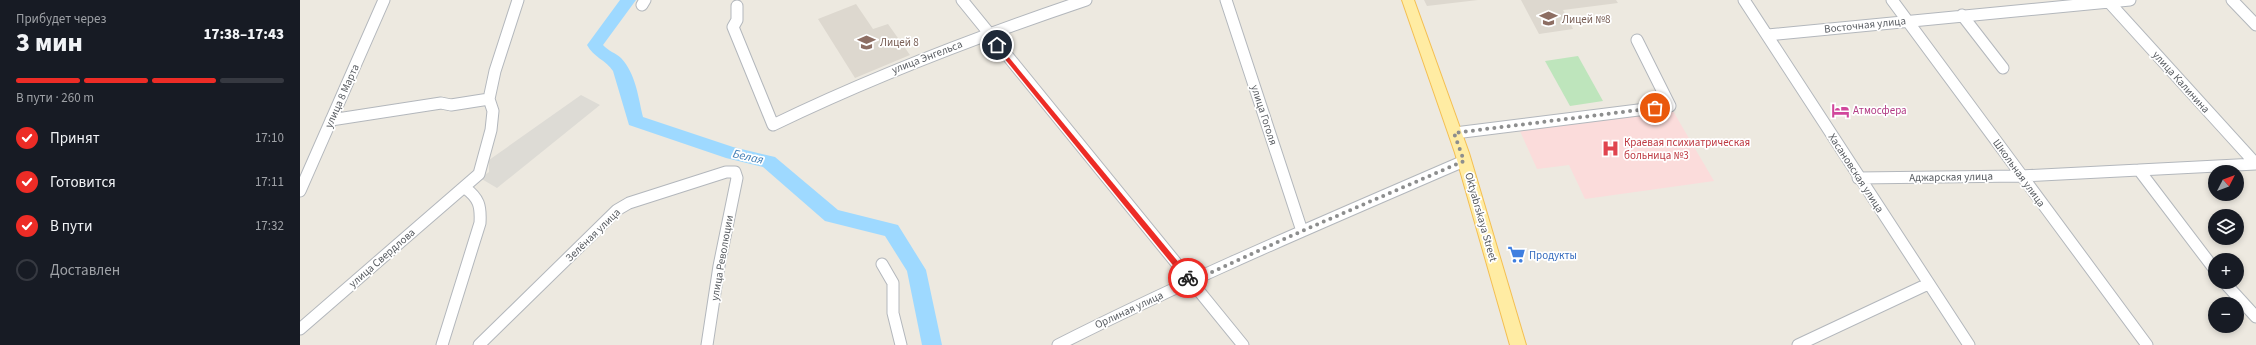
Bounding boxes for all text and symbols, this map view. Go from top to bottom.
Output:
school or university icon: Лицей №8 [1539,9,1559,29]
text: Прибудет через [16,10,106,28]
place label: Лицей №8 [1562,12,1611,27]
street label: Восточная улица [1823,13,1907,37]
text: 3 мин [16,24,83,61]
text: 17:38–17:43 [203,24,284,45]
pin [980,28,1014,62]
school or university icon: Лицей 8 [857,32,877,52]
icon: home [986,34,1008,56]
place label: Лицей 8 [880,35,919,50]
street label: улица Энгельса [889,37,965,77]
street label: улица Калинина [2149,48,2213,116]
street label: улица 8 Марта [321,62,363,130]
street label: улица Гоголя [1247,83,1281,147]
text: В пути · 260 m [16,89,94,107]
pin [1638,91,1672,125]
icon: bag [1644,97,1666,119]
hotel icon: Атмосфера [1830,100,1850,120]
place label: Атмосфера [1853,103,1907,118]
icon: check [16,127,38,149]
text: Принят [50,128,100,149]
text: 17:10 [255,129,284,147]
street label: Хасановская улица [1825,130,1887,216]
place label: Краевая психиатрическая больница №3 [1624,135,1750,163]
street label: Школьная улица [1989,136,2049,210]
hospital icon: Краевая психиатрическая больница №3 [1601,138,1621,158]
water label: Белая [731,145,765,169]
north arrow [2208,165,2244,201]
map controls [2208,165,2244,333]
street label: Аджарская улица [1909,169,1993,185]
icon: check [16,171,38,193]
street label: Oktyabrskaya Street [1461,171,1501,264]
text: Готовится [50,172,116,193]
text: 17:11 [255,173,284,191]
street label: Зелёная улица [562,205,624,265]
button: layers [2208,209,2244,245]
street label: улица Революции [707,214,737,302]
icon: check [16,215,38,237]
text: В пути [50,216,93,237]
text: 17:32 [255,217,284,235]
street label: улица Свердлова [346,225,418,291]
supermarket icon: Продукты [1506,245,1526,265]
place label: Продукты [1529,248,1577,263]
button: + [2208,253,2244,289]
courier [1168,258,1208,298]
text: Доставлен [50,260,120,281]
icon: bike [1177,267,1199,289]
street label: Орлиная улица [1092,288,1166,332]
button: − [2208,297,2244,333]

